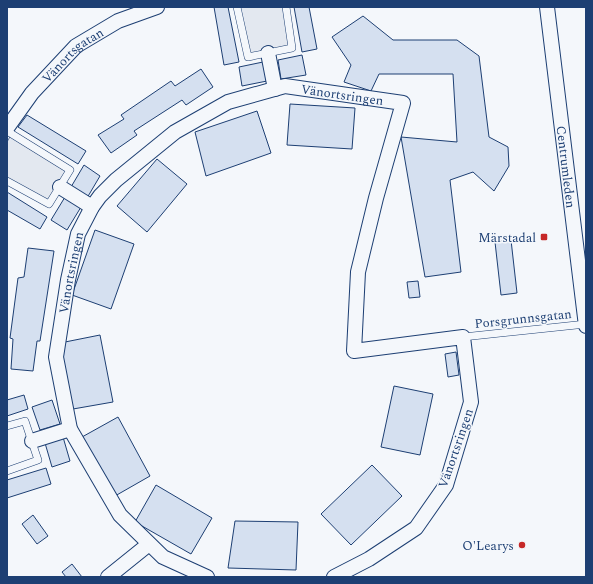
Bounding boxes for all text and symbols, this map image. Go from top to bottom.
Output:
street label: Vänortsgatan [37,23,108,88]
street label: Vänortsringen [300,79,385,111]
street label: Centrumleden [551,125,581,210]
place label: Märstadal [478,228,536,248]
street label: Vänortsringen [54,230,89,315]
marker: Märstadal [539,232,549,242]
street label: Porsgrunnsgatan [474,304,573,334]
street label: Vänortsringen [433,405,479,491]
place label: O'Learys [462,536,514,556]
marker: O'Learys [517,540,527,550]

